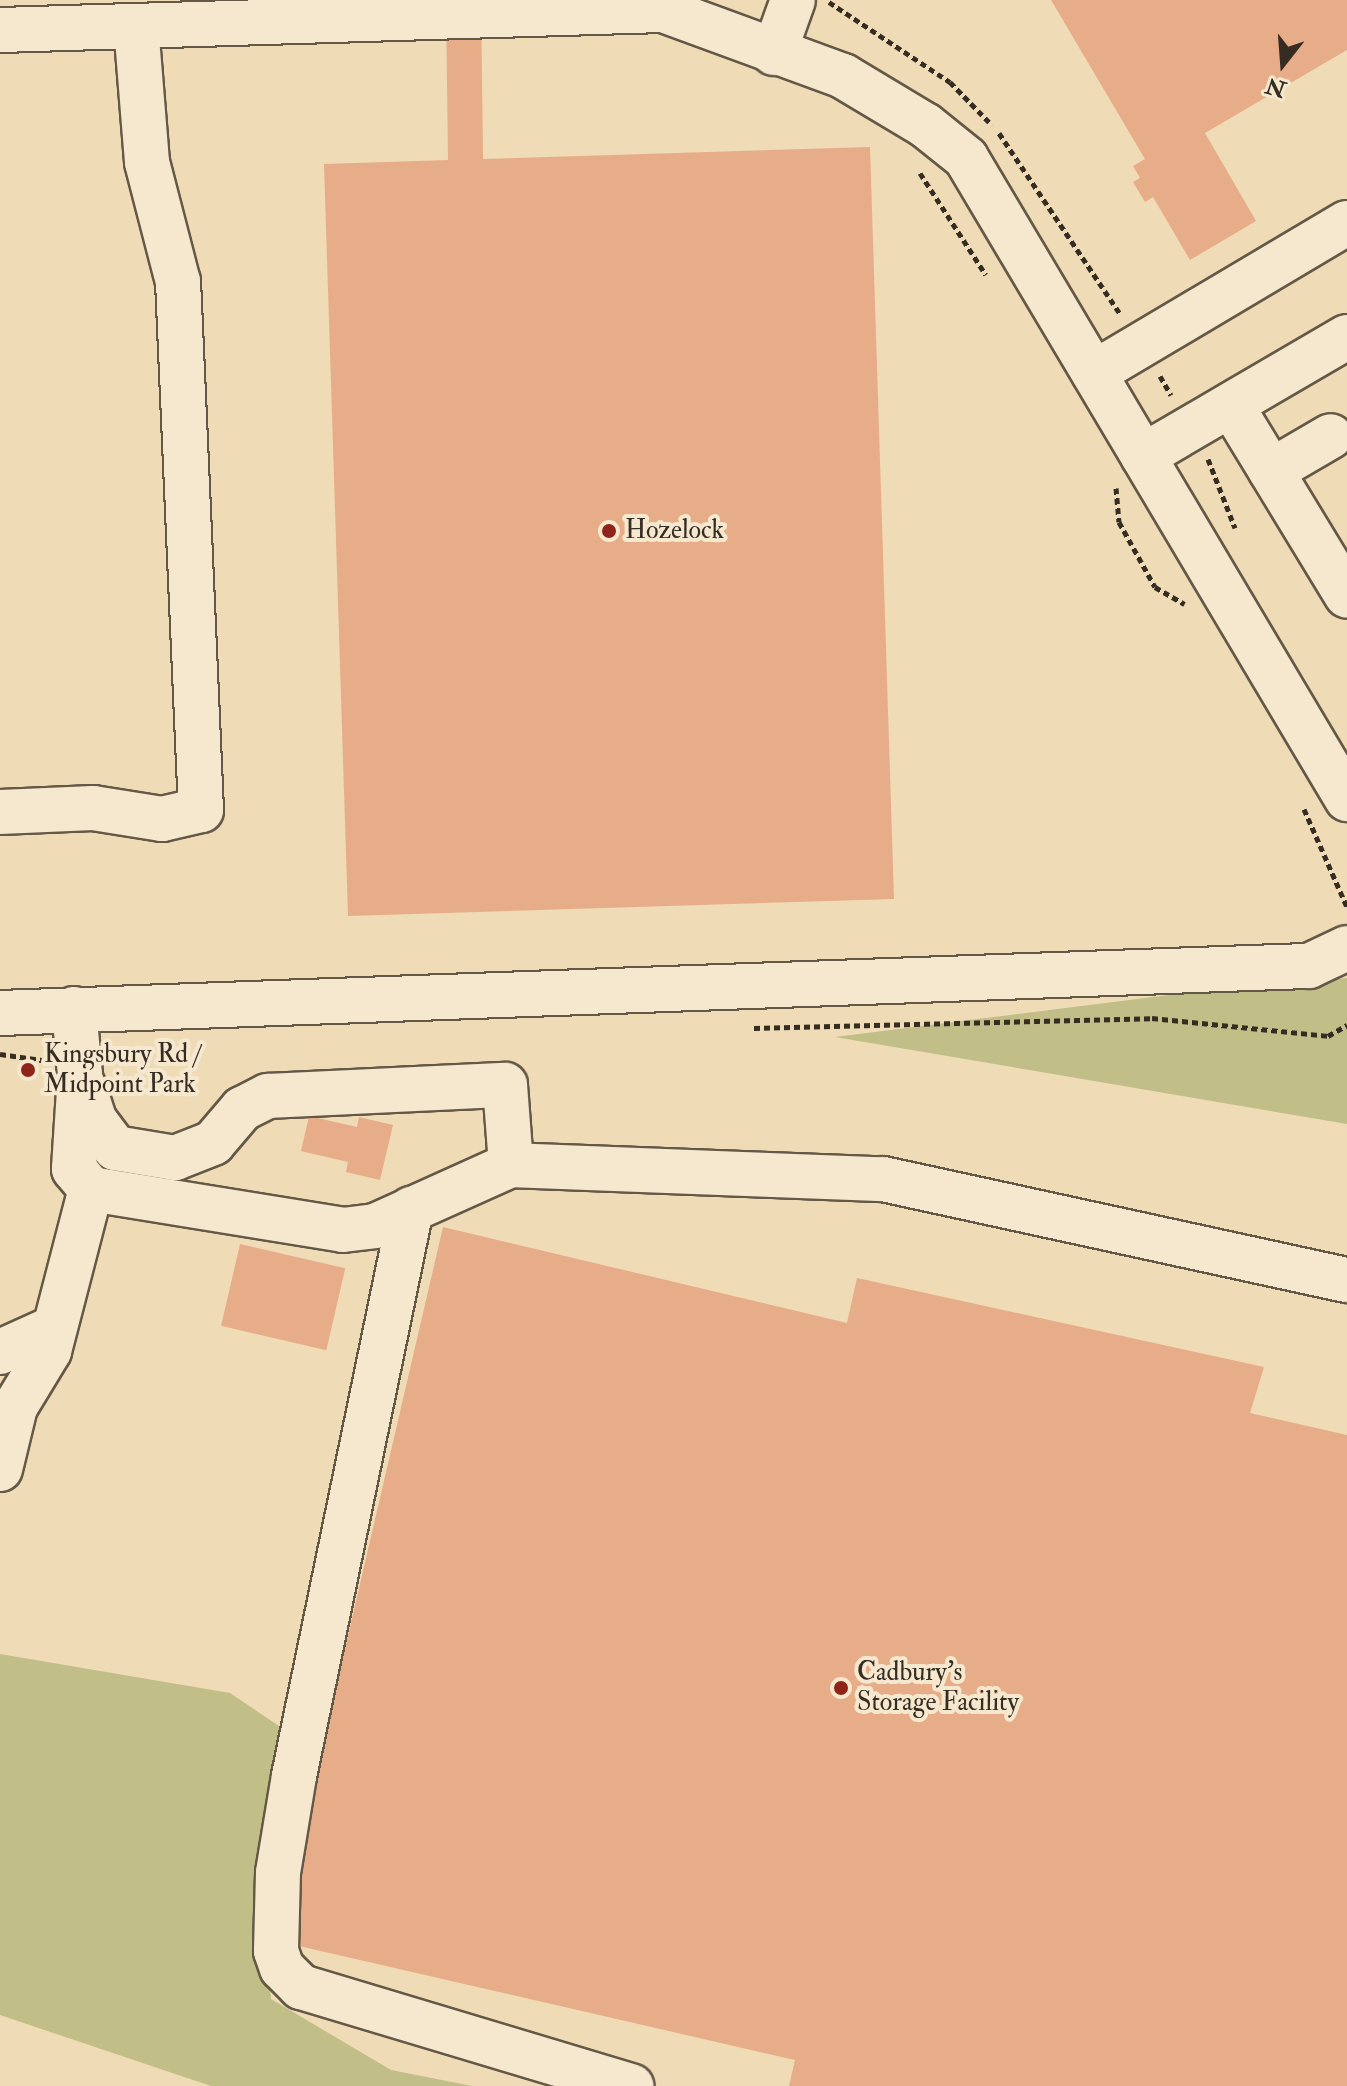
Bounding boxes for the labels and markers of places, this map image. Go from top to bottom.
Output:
place label: Hozelock [625,515,724,547]
marker: Hozelock [600,522,618,540]
place label: Kingsbury Rd / Midpoint Park [44,1039,200,1100]
marker: Kingsbury Rd / Midpoint Park [19,1061,37,1079]
place label: Cadbury's Storage Facility [857,1657,1019,1718]
marker: Cadbury's Storage Facility [832,1679,850,1697]

